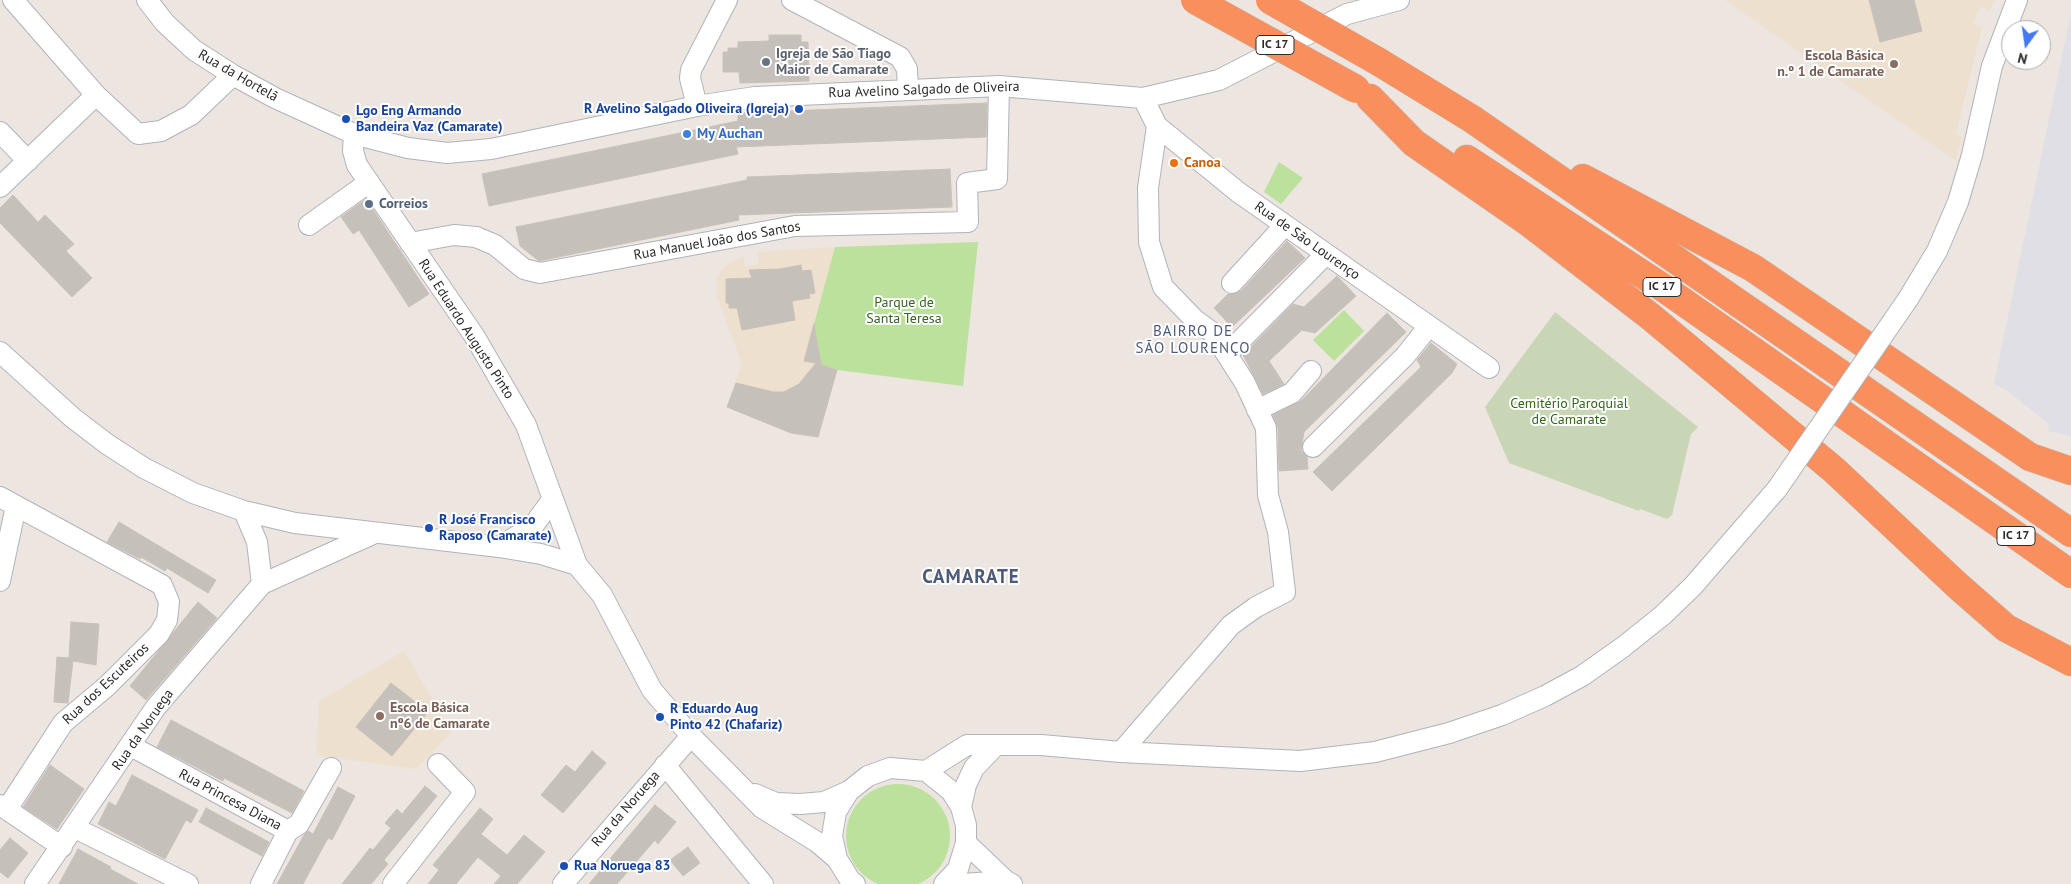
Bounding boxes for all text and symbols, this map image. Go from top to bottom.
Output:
north arrow [2001,20,2051,70]
road number: IC 17 [1256,36,1294,54]
street label: Rua da Hortelã [195,46,281,106]
place label: Igreja de São Tiago Maior de Camarate [776,46,891,78]
place label: Escola Básica n.º 1 de Camarate [1777,48,1884,80]
text: N [2016,49,2029,68]
marker: Igreja de São Tiago Maior de Camarate [760,56,772,68]
marker: Escola Básica n.º 1 de Camarate [1888,58,1900,70]
street label: Rua Avelino Salgado de Oliveira [828,78,1020,102]
place label: R Avelino Salgado Oliveira (Igreja) [584,101,789,117]
place label: Lgo Eng Armando Bandeira Vaz (Camarate) [356,103,503,136]
marker: R Avelino Salgado Oliveira (Igreja) [793,103,805,115]
marker: Lgo Eng Armando Bandeira Vaz (Camarate) [340,113,352,125]
place label: My Auchan [697,126,763,142]
marker: My Auchan [681,128,693,140]
place label: Canoa [1184,155,1221,171]
marker: Canoa [1168,157,1180,169]
place label: Correios [379,196,428,212]
marker: Correios [363,198,375,210]
street label: Rua de São Lourenço [1251,198,1363,284]
street label: Rua Manuel João dos Santos [632,218,802,264]
street label: Rua Eduardo Augusto Pinto [414,256,518,402]
road number: IC 17 [1643,278,1681,296]
park label: Parque de Santa Teresa [866,295,942,328]
district label: BAIRRO DE SÃO LOURENÇO [1134,323,1252,358]
park label: Cemitério Paroquial de Camarate [1510,396,1628,428]
place label: R José Francisco Raposo (Camarate) [439,512,552,544]
marker: R José Francisco Raposo (Camarate) [423,522,435,534]
road number: IC 17 [1997,526,2035,546]
district label: CAMARATE [921,567,1021,589]
street label: Rua dos Escuteiros [59,640,153,728]
street label: Rua da Noruega [109,686,177,774]
place label: Escola Básica nº6 de Camarate [390,700,490,732]
place label: R Eduardo Aug Pinto 42 (Chafariz) [670,701,783,734]
marker: Escola Básica nº6 de Camarate [374,710,386,722]
marker: R Eduardo Aug Pinto 42 (Chafariz) [654,711,666,723]
street label: Rua Princesa Diana [176,766,284,834]
street label: Rua da Noruega [588,768,664,850]
place label: Rua Noruega 83 [574,858,671,874]
marker: Rua Noruega 83 [558,860,570,872]

